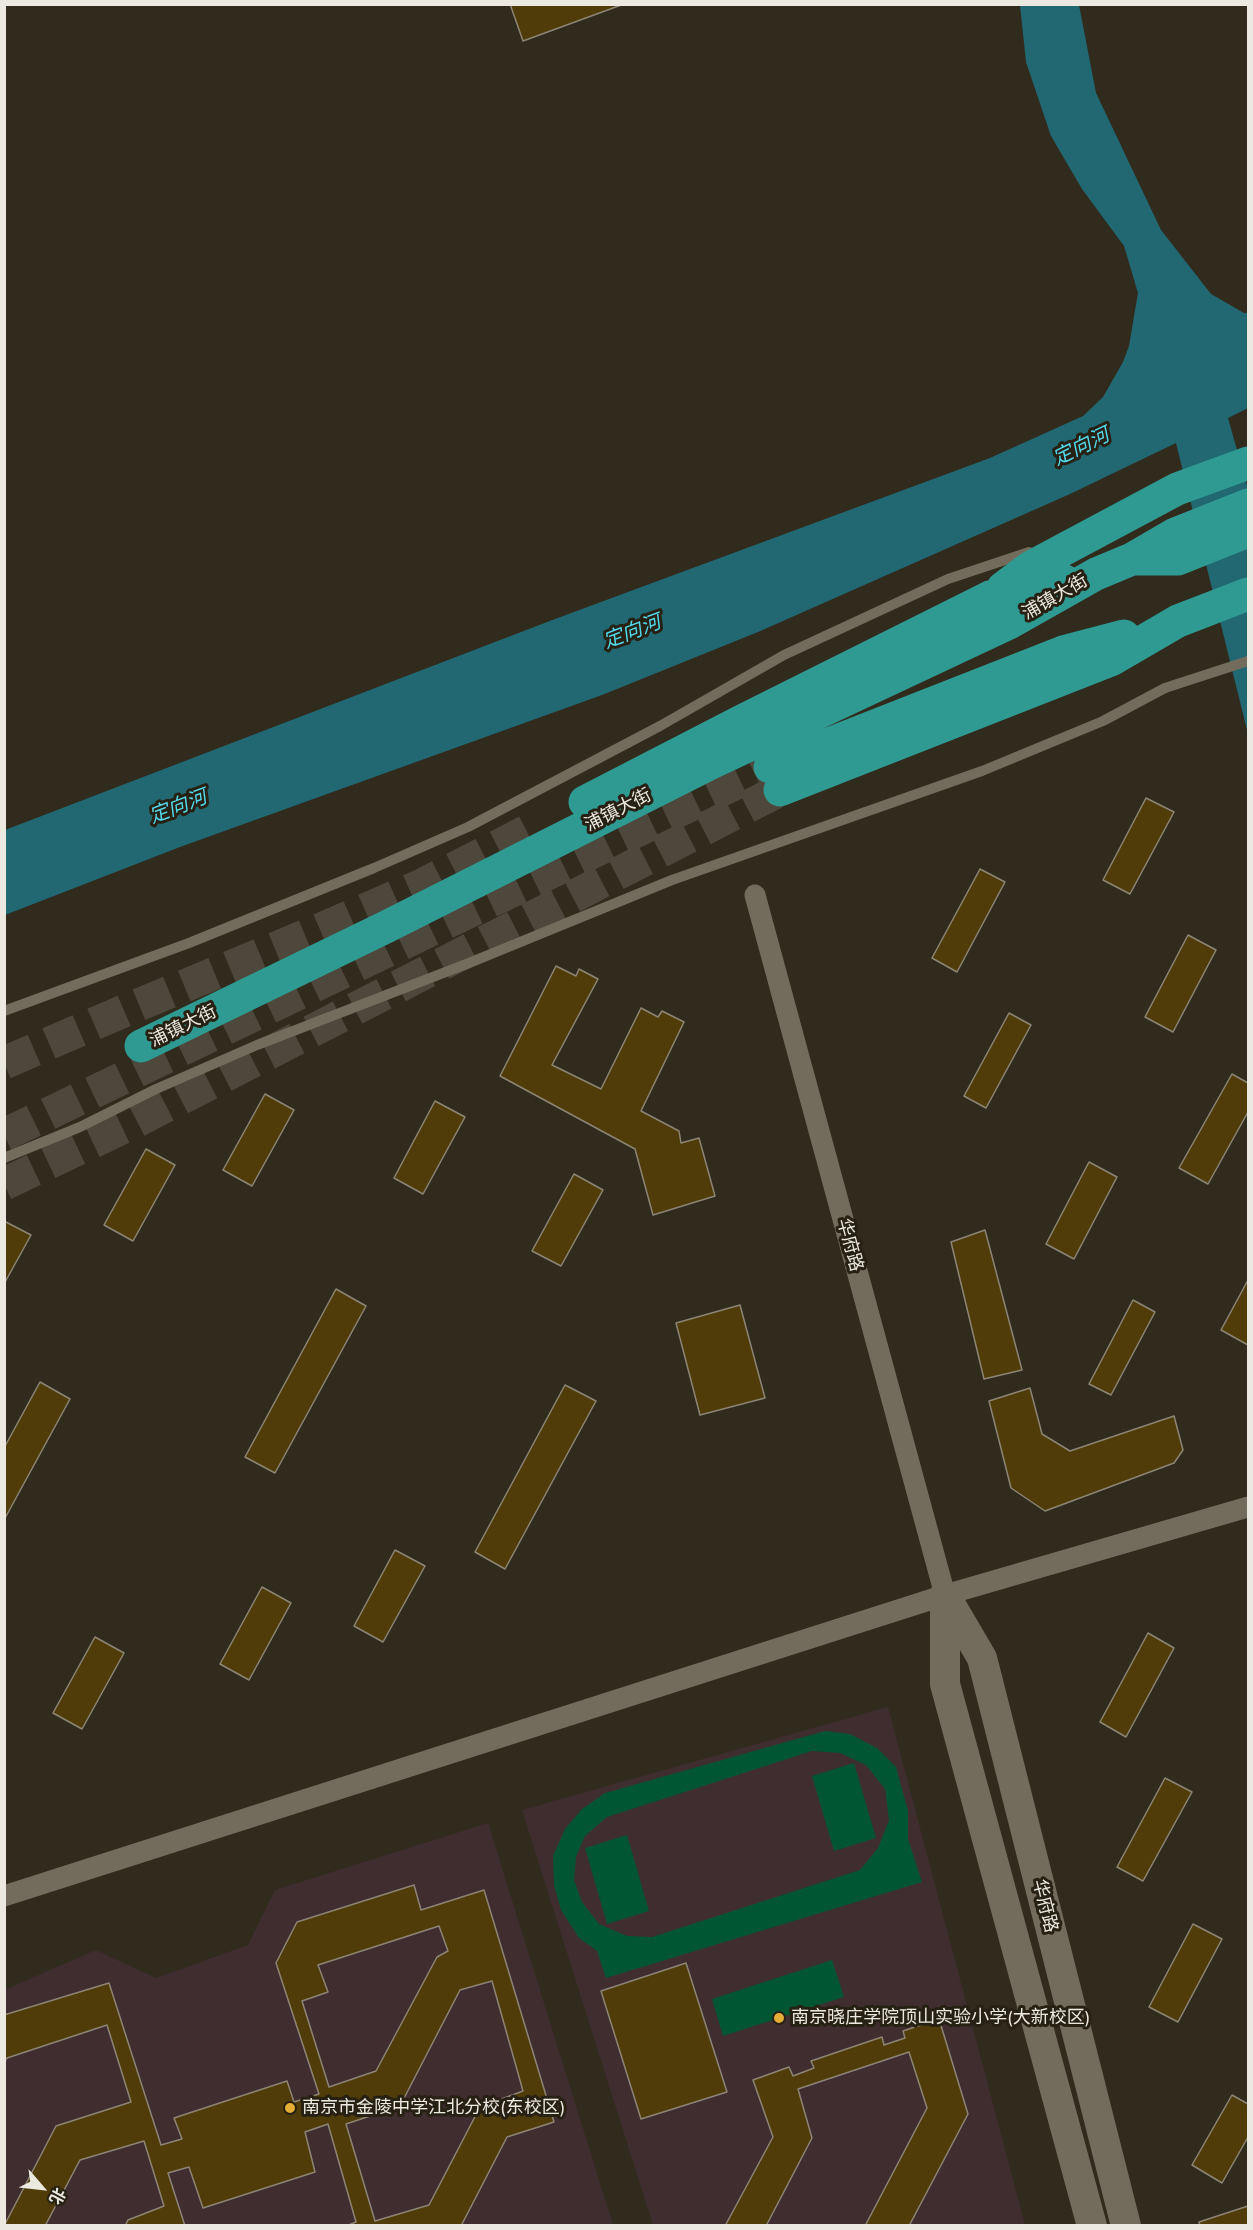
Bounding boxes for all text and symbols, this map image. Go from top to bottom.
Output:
water label: 定向河 [1049,423,1113,471]
street label: 浦镇大街 [1018,570,1092,624]
water label: 定向河 [600,610,664,654]
street label: 浦镇大街 [581,784,655,836]
water label: 定向河 [146,785,210,829]
street label: 浦镇大街 [146,1001,220,1051]
street label: 华府路 [833,1216,867,1274]
street label: 华府路 [1028,1877,1062,1935]
place label: 南京晓庄学院顶山实验小学(大新校区) [791,2007,1090,2029]
marker: 南京晓庄学院顶山实验小学(大新校区) [772,2011,786,2025]
place label: 南京市金陵中学江北分校(东校区) [302,2097,565,2119]
marker: 南京市金陵中学江北分校(东校区) [283,2101,297,2115]
north arrow [12,2158,72,2218]
text: 北 [45,2185,70,2208]

